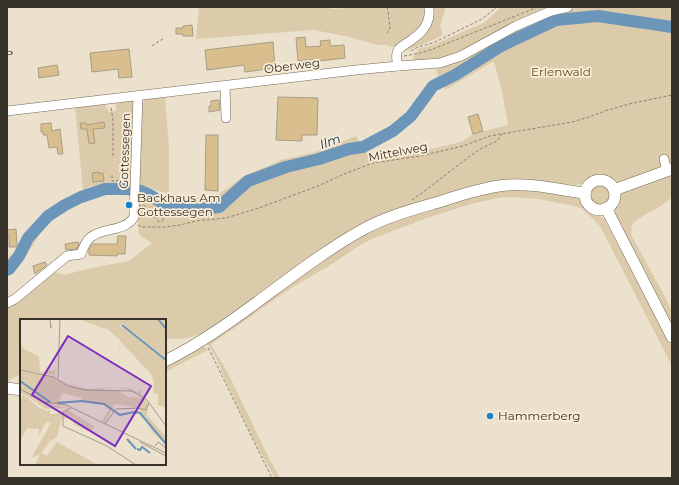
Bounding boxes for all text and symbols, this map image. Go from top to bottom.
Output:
street label: Oberweg [263,55,321,76]
park label: Erlenwald [531,64,591,79]
street label: Gottessegen [116,113,133,189]
water label: Ilm [317,130,343,152]
street label: Mittelweg [367,138,429,165]
place label: Backhaus Am Gottessegen [137,190,221,219]
marker: Backhaus Am Gottessegen [124,200,134,210]
inset map [20,319,166,465]
place label: Hammerberg [498,408,581,423]
marker: Hammerberg [485,411,495,421]

